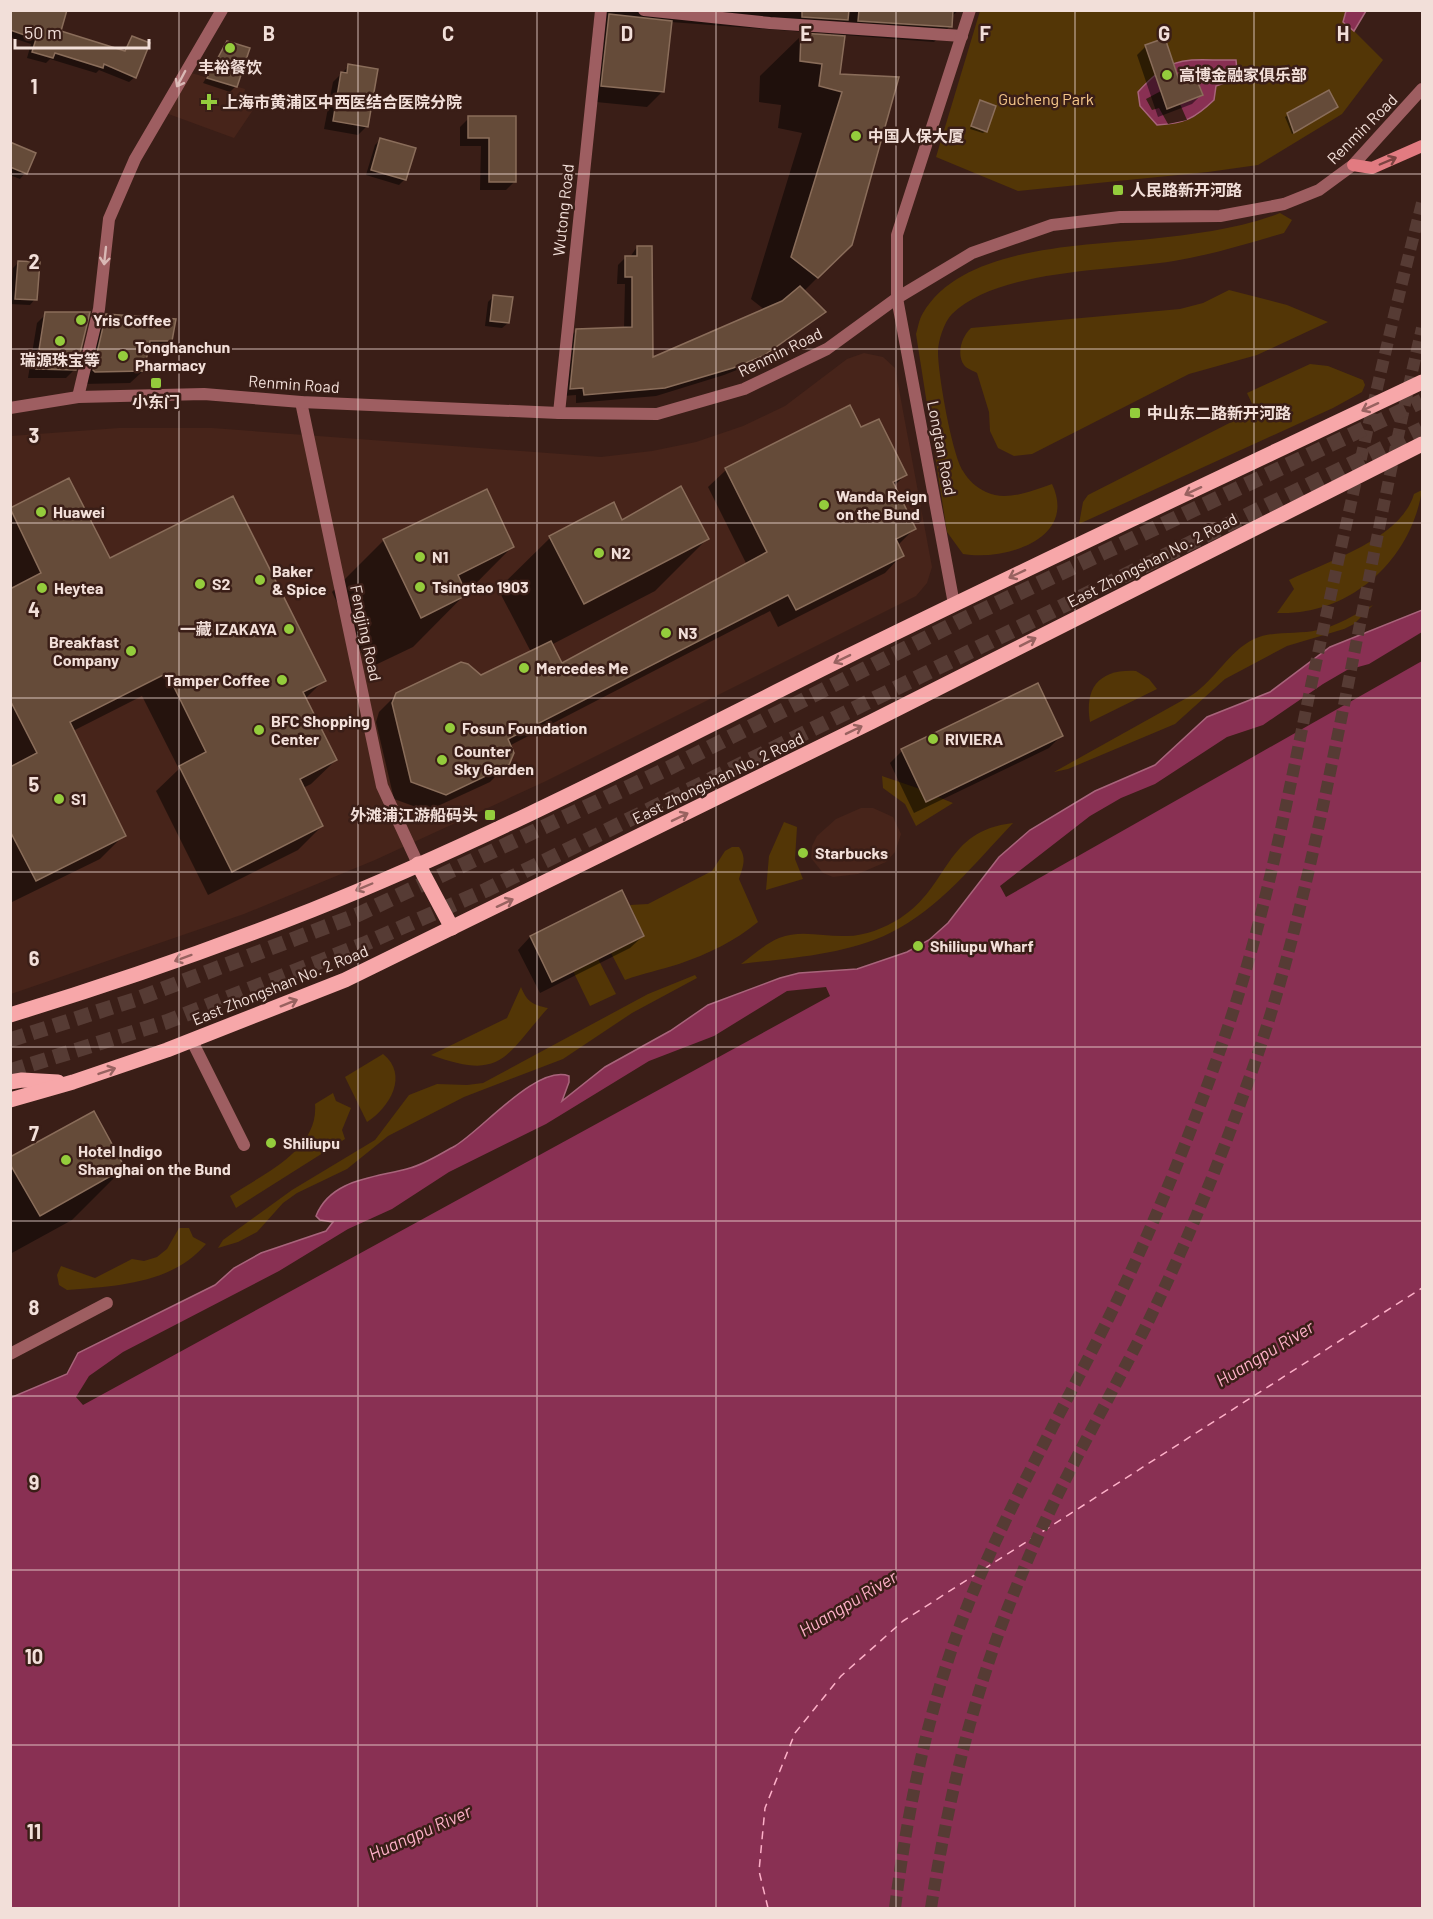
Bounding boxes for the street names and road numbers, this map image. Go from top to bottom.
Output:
street label: Renmin Road [1323,90,1401,168]
street label: Wutong Road [548,163,577,257]
street label: Renmin Road [735,323,825,380]
street label: Renmin Road [248,371,340,396]
street label: Longtan Road [924,399,961,497]
street label: East Zhongshan No. 2 Road [1064,508,1240,611]
street label: Fengjing Road [347,583,386,683]
street label: East Zhongshan No. 2 Road [629,728,807,827]
street label: East Zhongshan No. 2 Road [189,940,371,1029]

